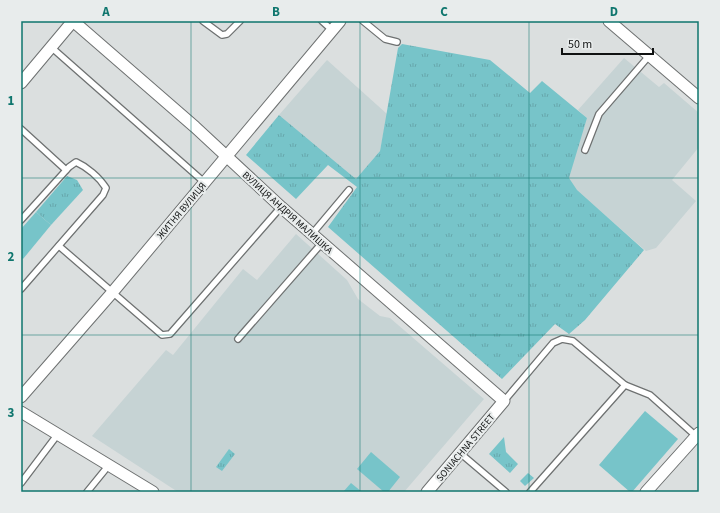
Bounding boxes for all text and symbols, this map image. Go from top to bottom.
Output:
text: A [101,3,110,21]
text: B [272,3,280,21]
text: C [440,3,448,21]
text: D [610,3,618,21]
scale bar [562,30,653,56]
text: 50 m [568,36,592,53]
text: 1 [8,92,15,110]
street label: ВУЛИЦЯ АНДРІЯ МАЛИШКА [239,168,336,258]
street label: ЖИТНЯ ВУЛИЦЯ [154,179,210,242]
text: 2 [8,248,15,266]
text: 3 [8,404,15,422]
street label: SONIACHNA STREET [433,410,499,485]

